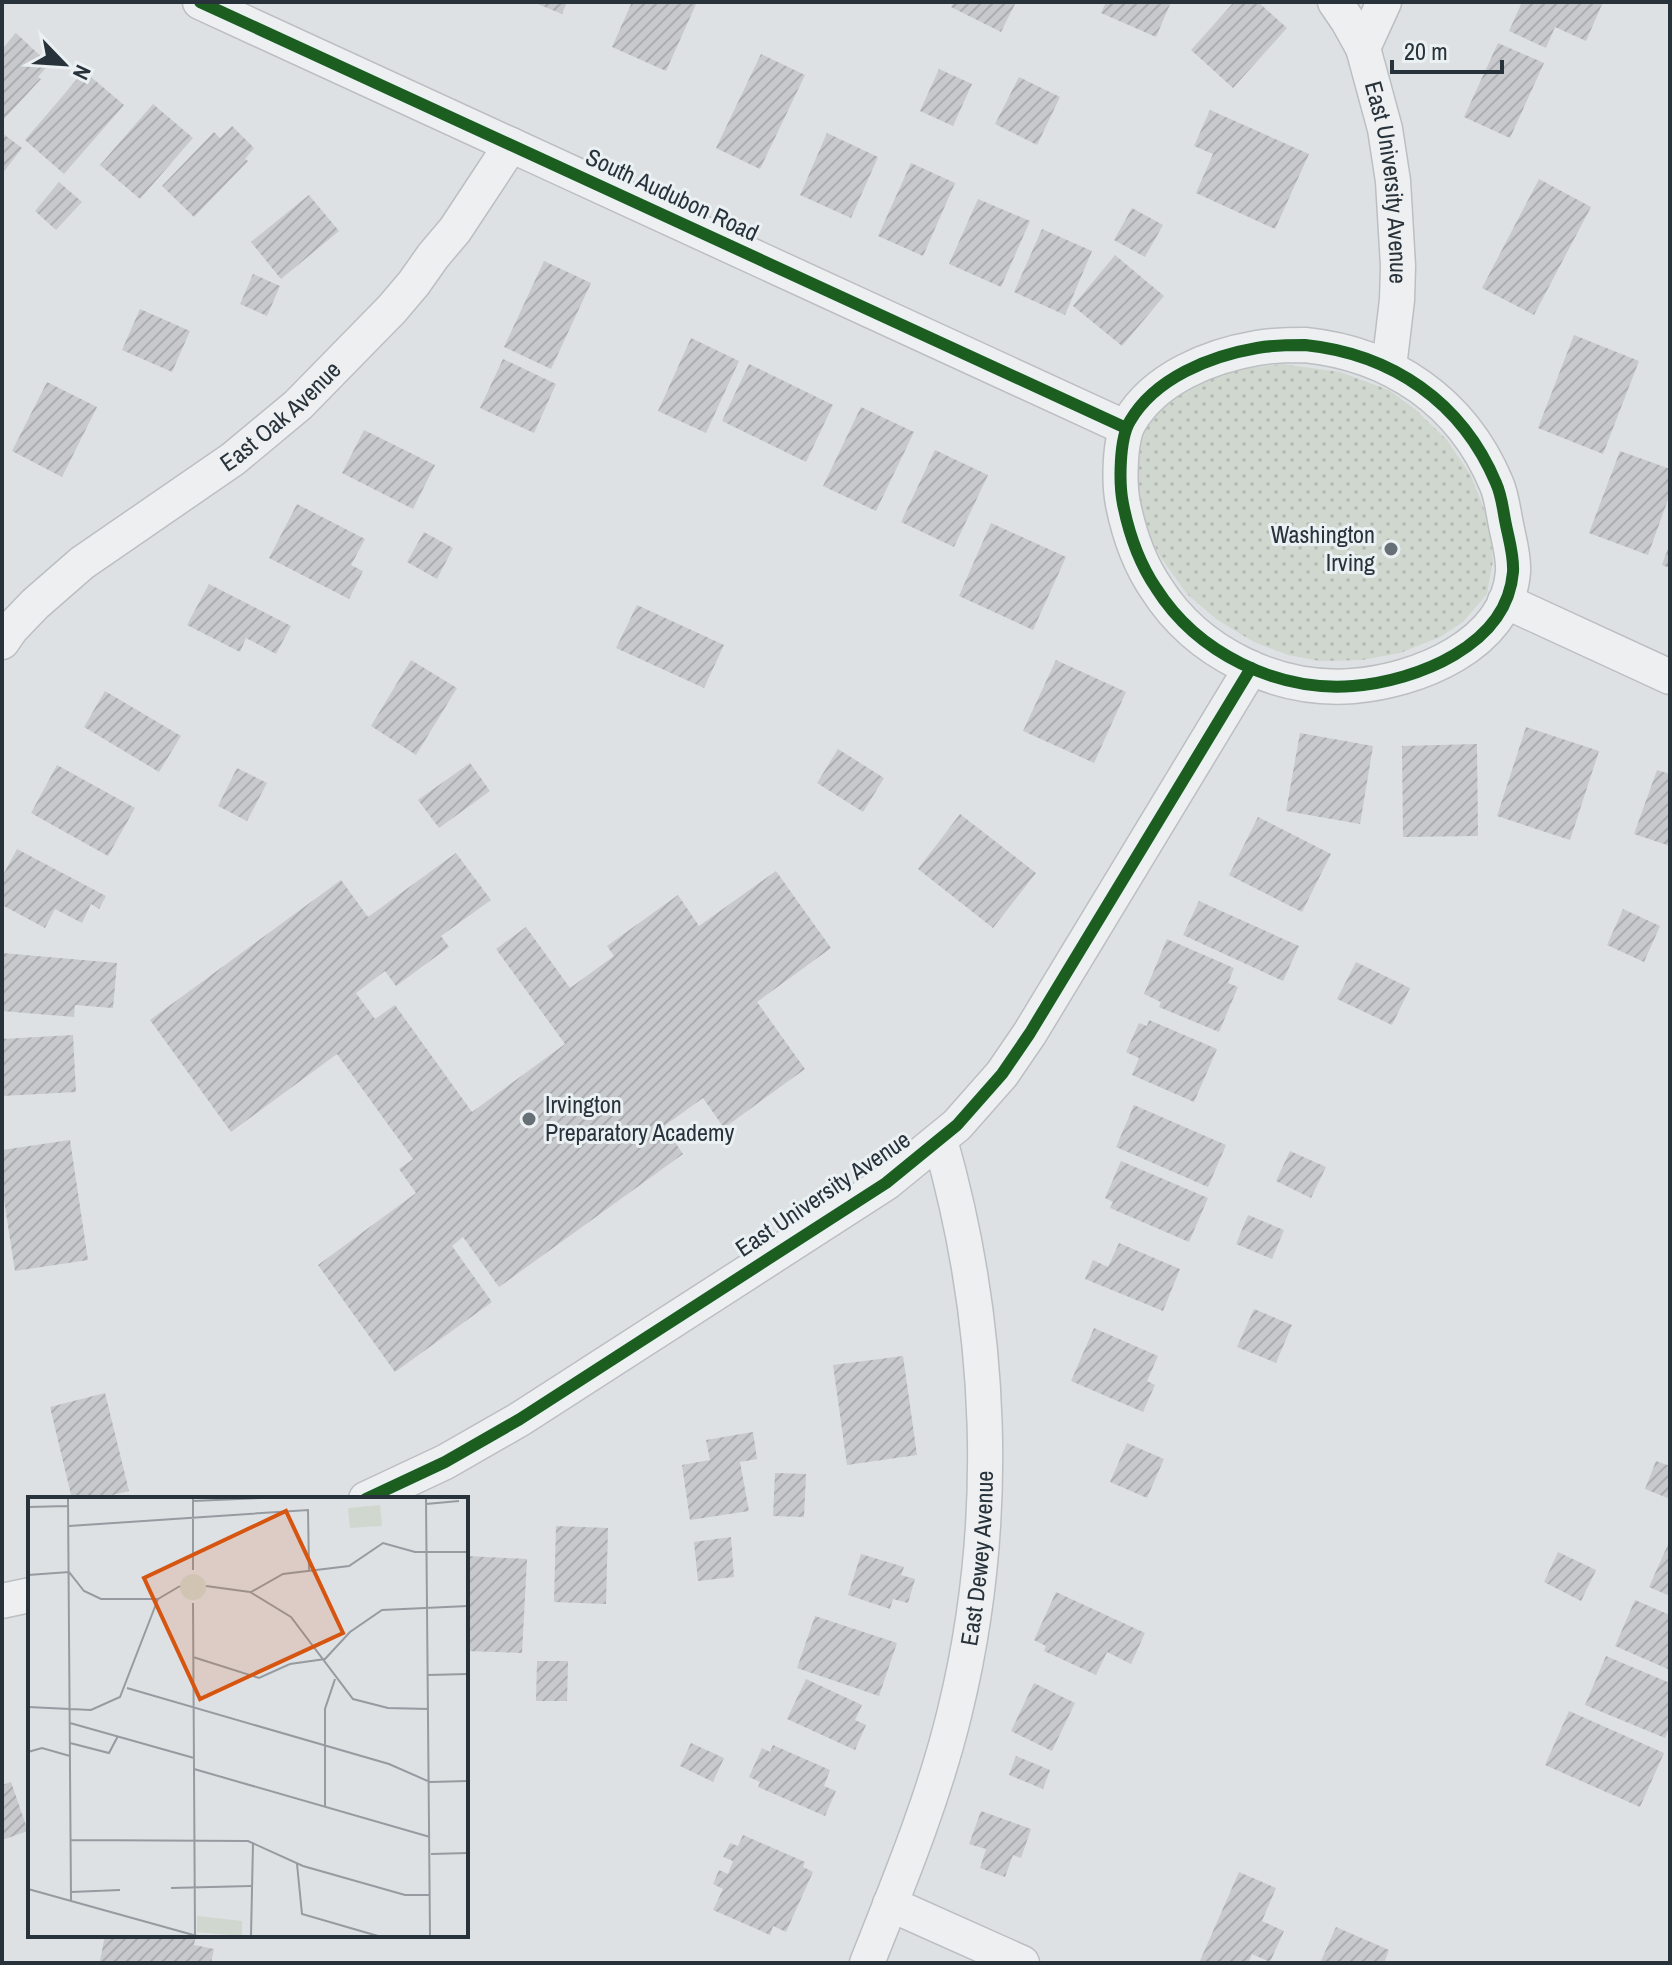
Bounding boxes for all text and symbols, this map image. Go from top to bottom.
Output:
north arrow [24,24,104,104]
scale bar [1392,24,1502,74]
text: 20 m [1404,35,1448,67]
text: N [66,60,98,85]
street label: East University Avenue [1358,78,1415,284]
street label: South Audubon Road [581,140,764,248]
street label: East Oak Avenue [213,354,347,478]
place label: Washington Irving [1271,518,1375,578]
marker: Washington Irving [1382,540,1400,558]
place label: Irvington Preparatory Academy [545,1088,734,1148]
marker: Irvington Preparatory Academy [520,1110,538,1128]
street label: East University Avenue [729,1123,916,1264]
street label: East Dewey Avenue [952,1470,1000,1648]
inset map [28,1497,468,1937]

